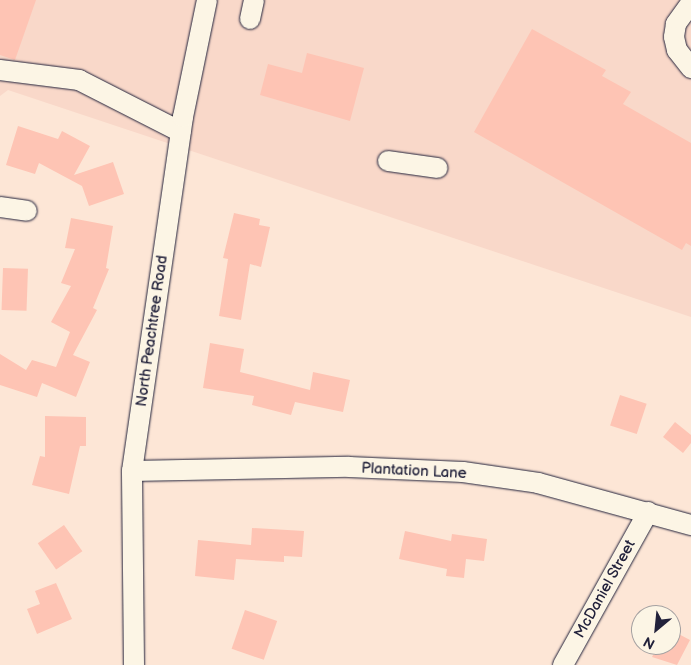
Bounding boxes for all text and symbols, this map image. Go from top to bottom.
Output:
street label: North Peachtree Road [132,254,172,408]
street label: Plantation Lane [361,459,467,483]
street label: McDaniel Street [571,537,639,641]
north arrow [631,605,681,655]
text: N [641,633,658,653]

